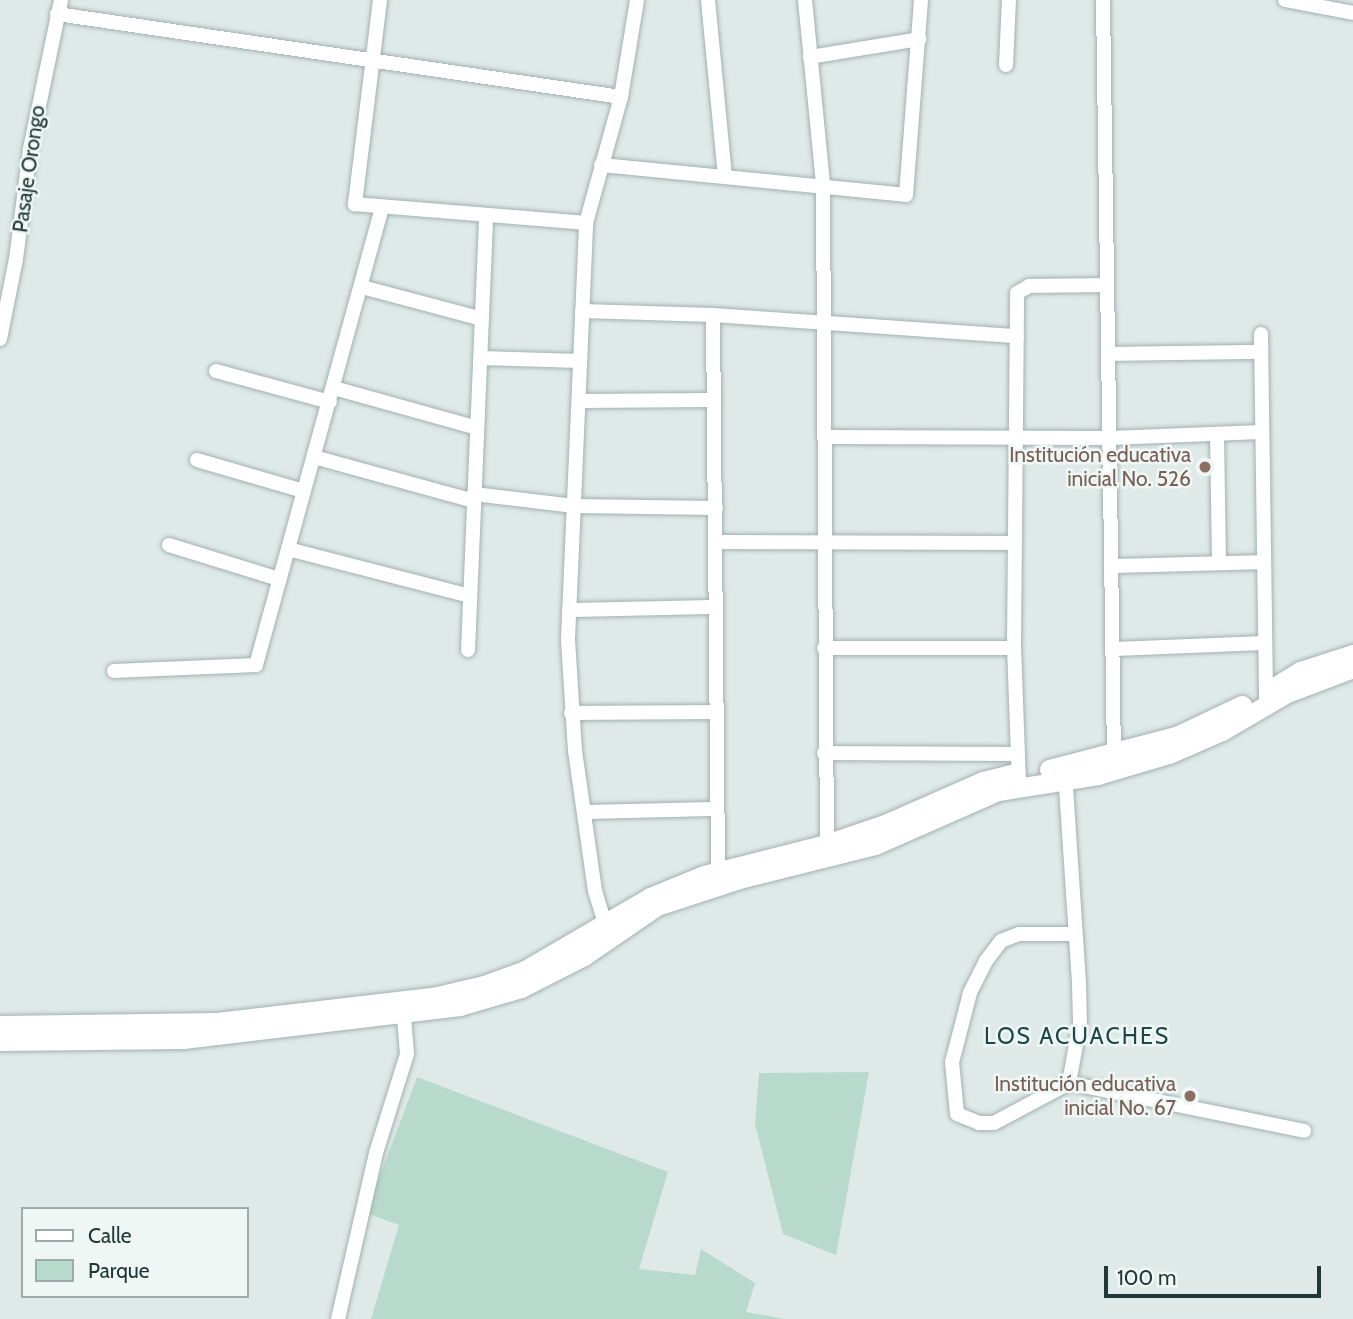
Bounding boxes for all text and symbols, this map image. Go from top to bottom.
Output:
street label: Pasaje Orongo [8,104,50,234]
place label: Institución educativa inicial No. 526 [1009,442,1191,492]
marker: Institución educativa inicial No. 526 [1197,459,1213,475]
district label: LOS ACUACHES [985,1022,1169,1050]
place label: Institución educativa inicial No. 67 [994,1071,1176,1121]
marker: Institución educativa inicial No. 67 [1182,1088,1198,1104]
legend [21,1207,248,1298]
text: Calle [88,1223,132,1248]
scale bar [1108,1252,1325,1296]
text: Parque [88,1258,150,1283]
text: 100 m [1117,1265,1176,1290]

